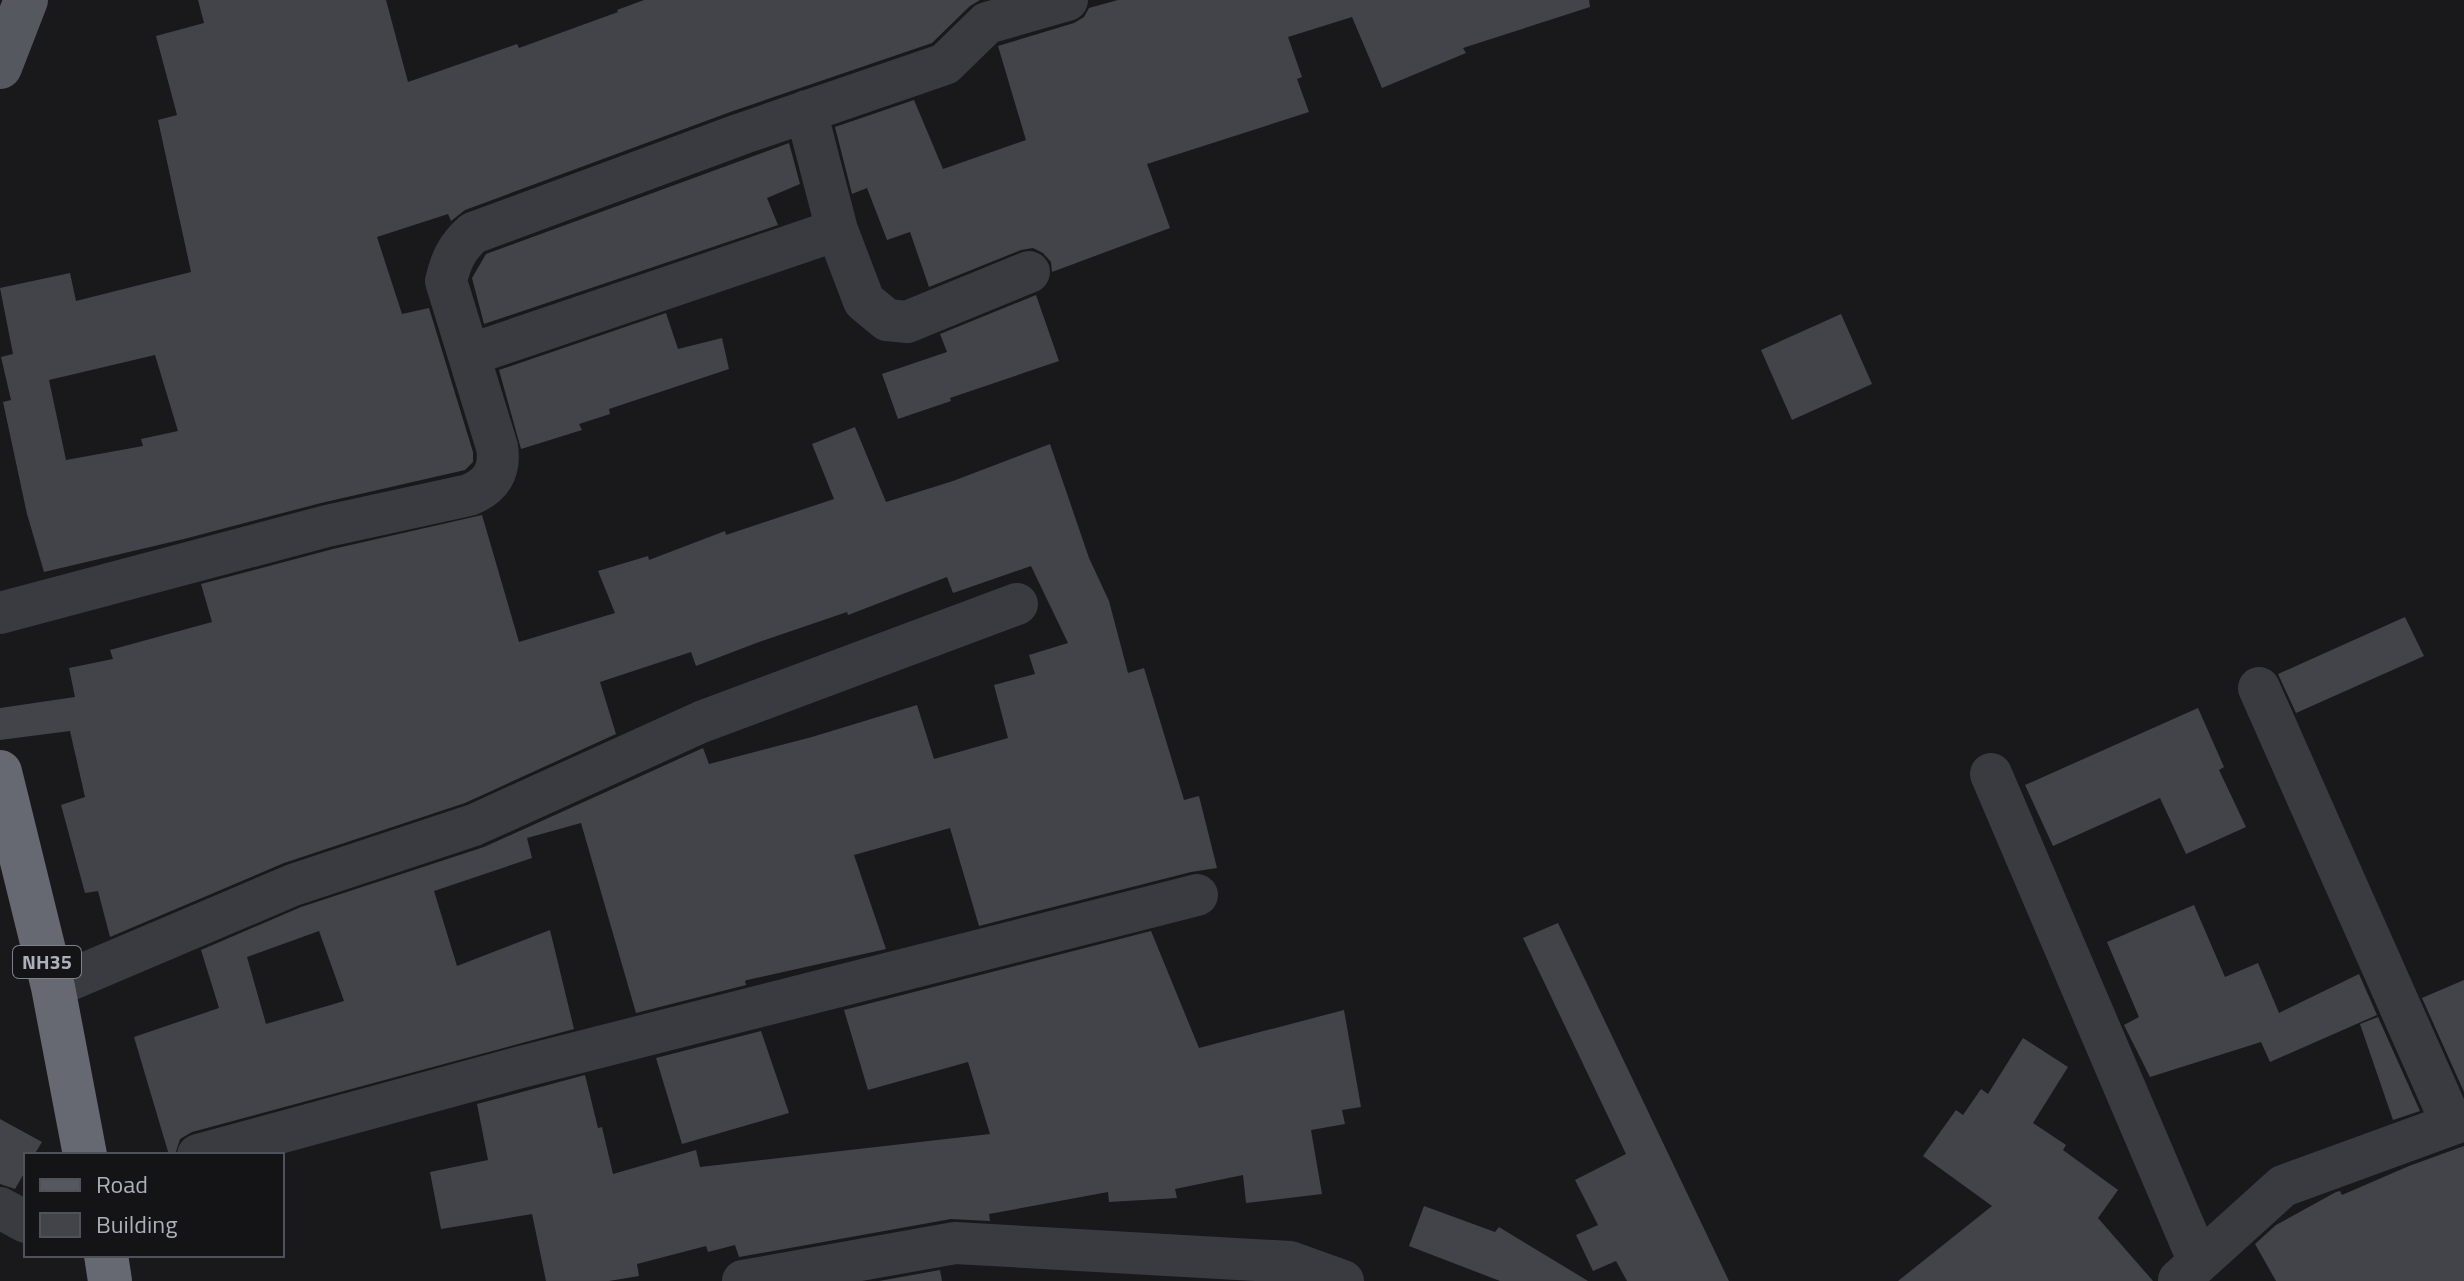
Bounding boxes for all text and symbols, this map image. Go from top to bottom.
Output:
road number: NH35 [13,946,81,978]
legend [24,1153,284,1257]
text: Road [96,1166,148,1202]
text: Building [96,1206,178,1242]

